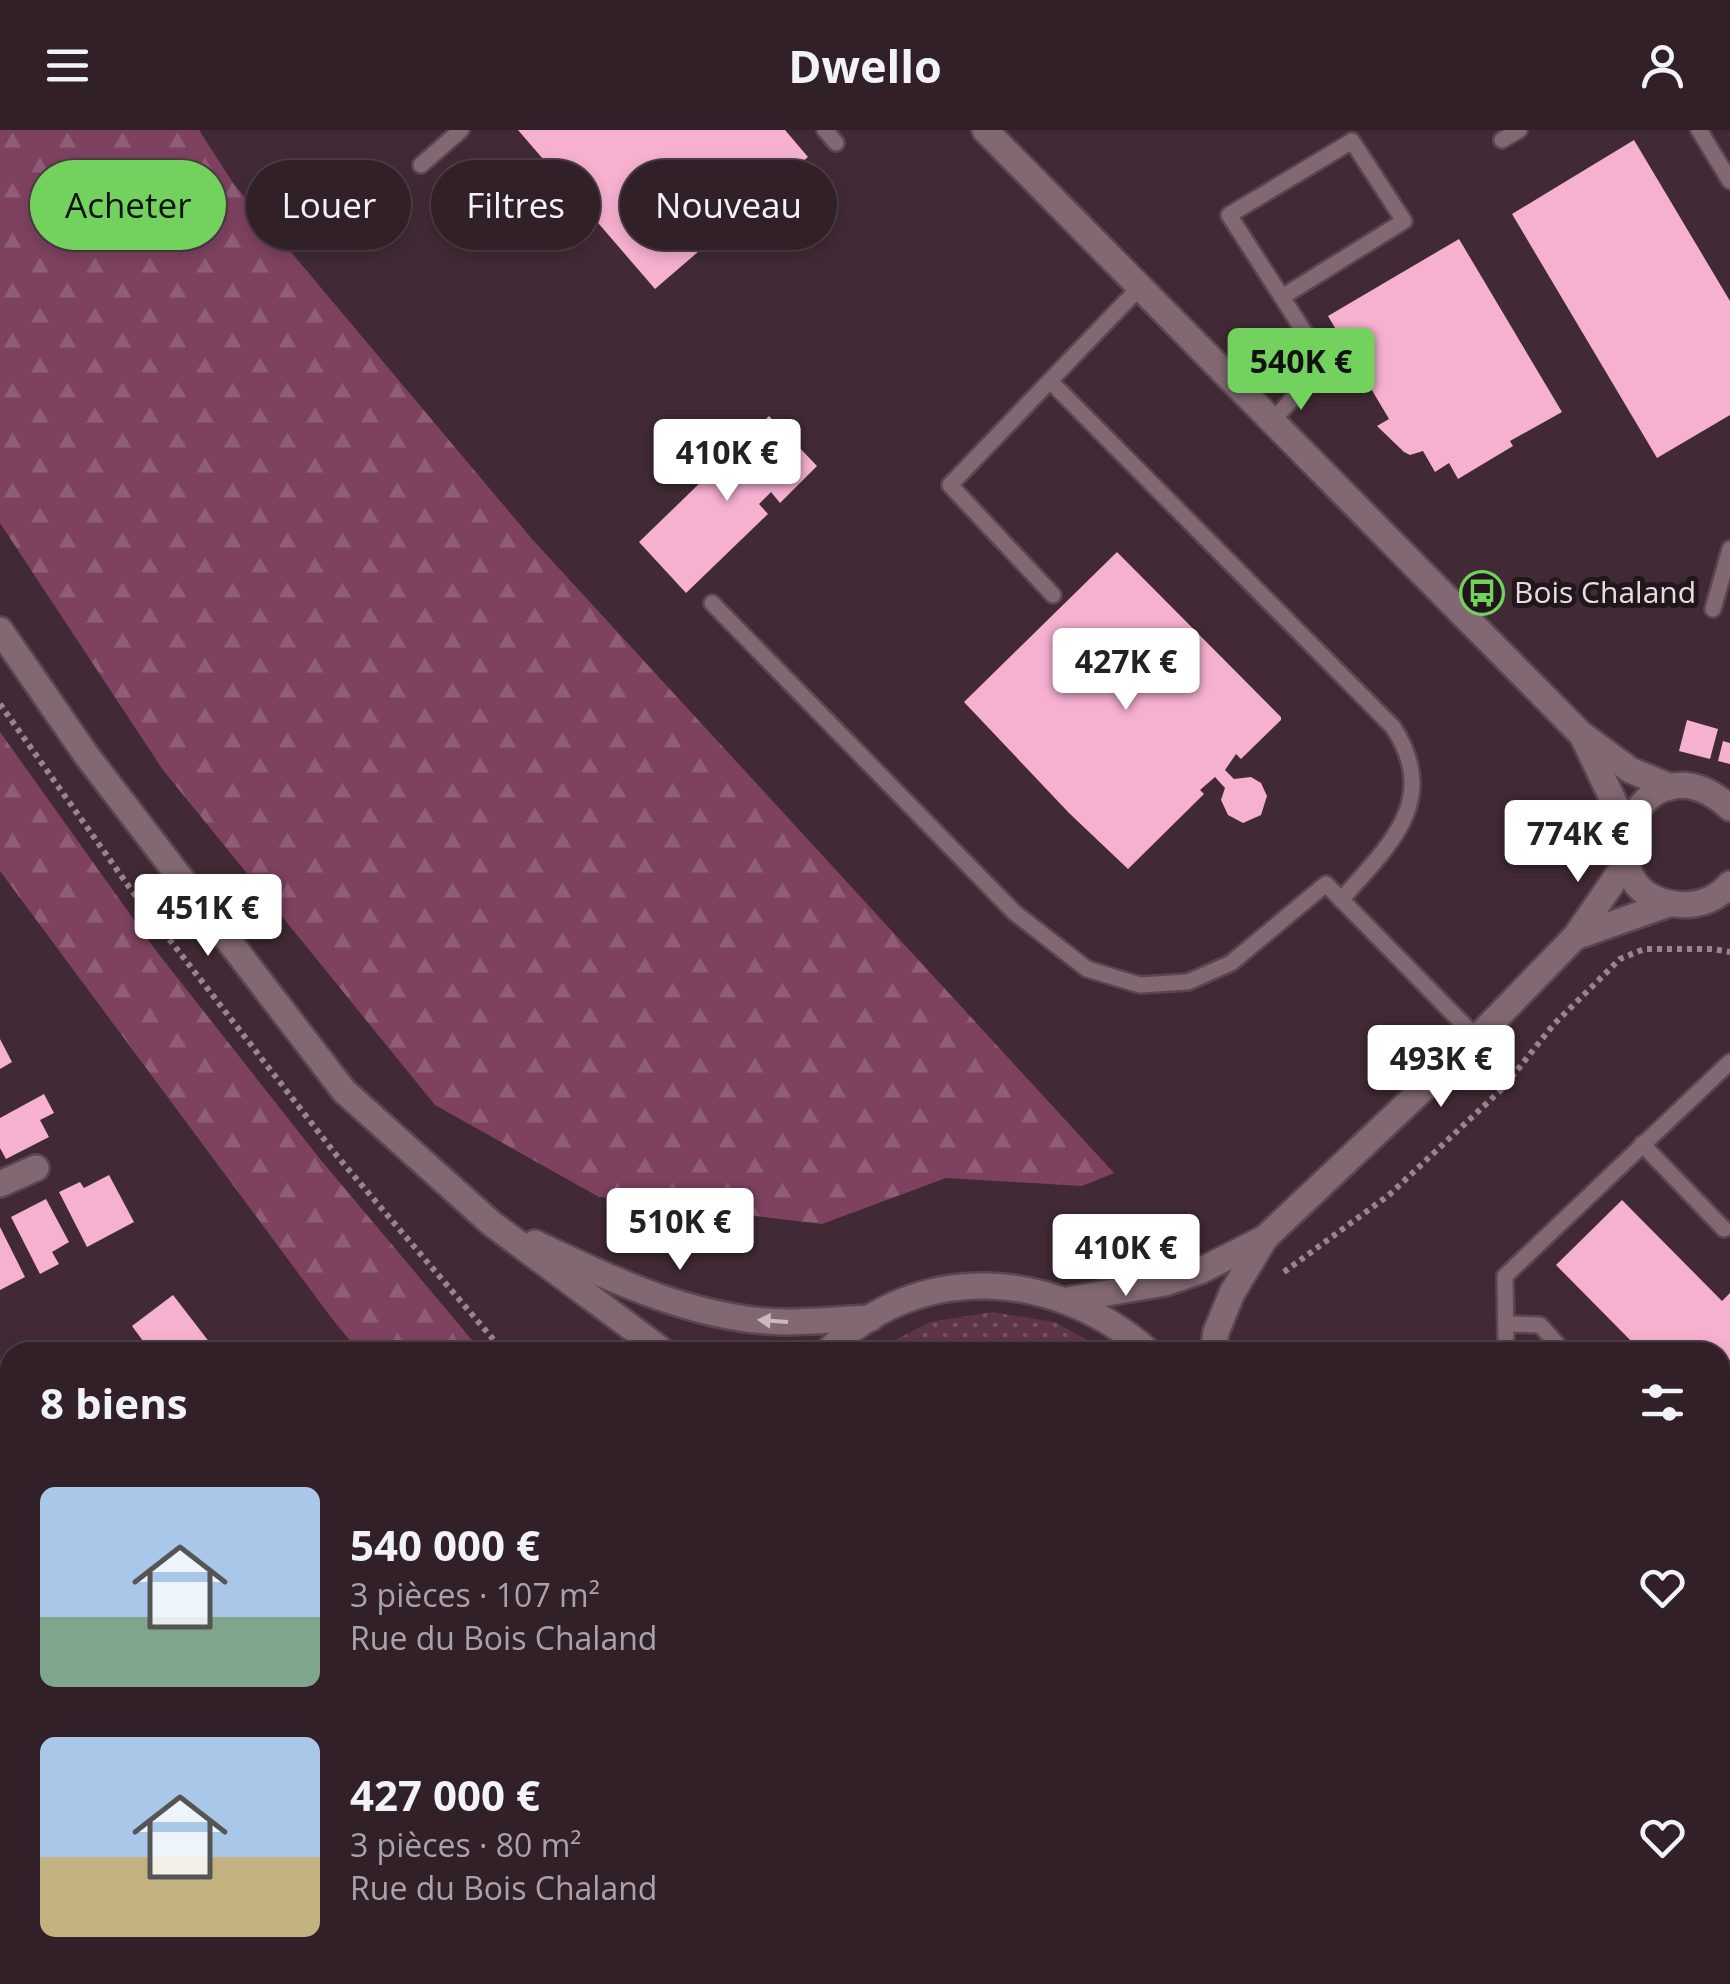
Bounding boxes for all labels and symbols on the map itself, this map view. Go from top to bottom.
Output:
pin: 540K € [1220,328,1382,413]
pin: 410K € [646,419,808,504]
bus stop icon: Bois Chaland [1459,570,1505,616]
place label: Bois Chaland [1514,571,1696,612]
pin: 427K € [1045,628,1207,713]
pin: 774K € [1497,800,1659,885]
pin: 451K € [127,874,289,959]
pin: 493K € [1360,1025,1522,1110]
pin: 510K € [599,1188,761,1273]
pin: 410K € [1045,1214,1207,1299]
one-way arrow [757,1312,789,1328]

